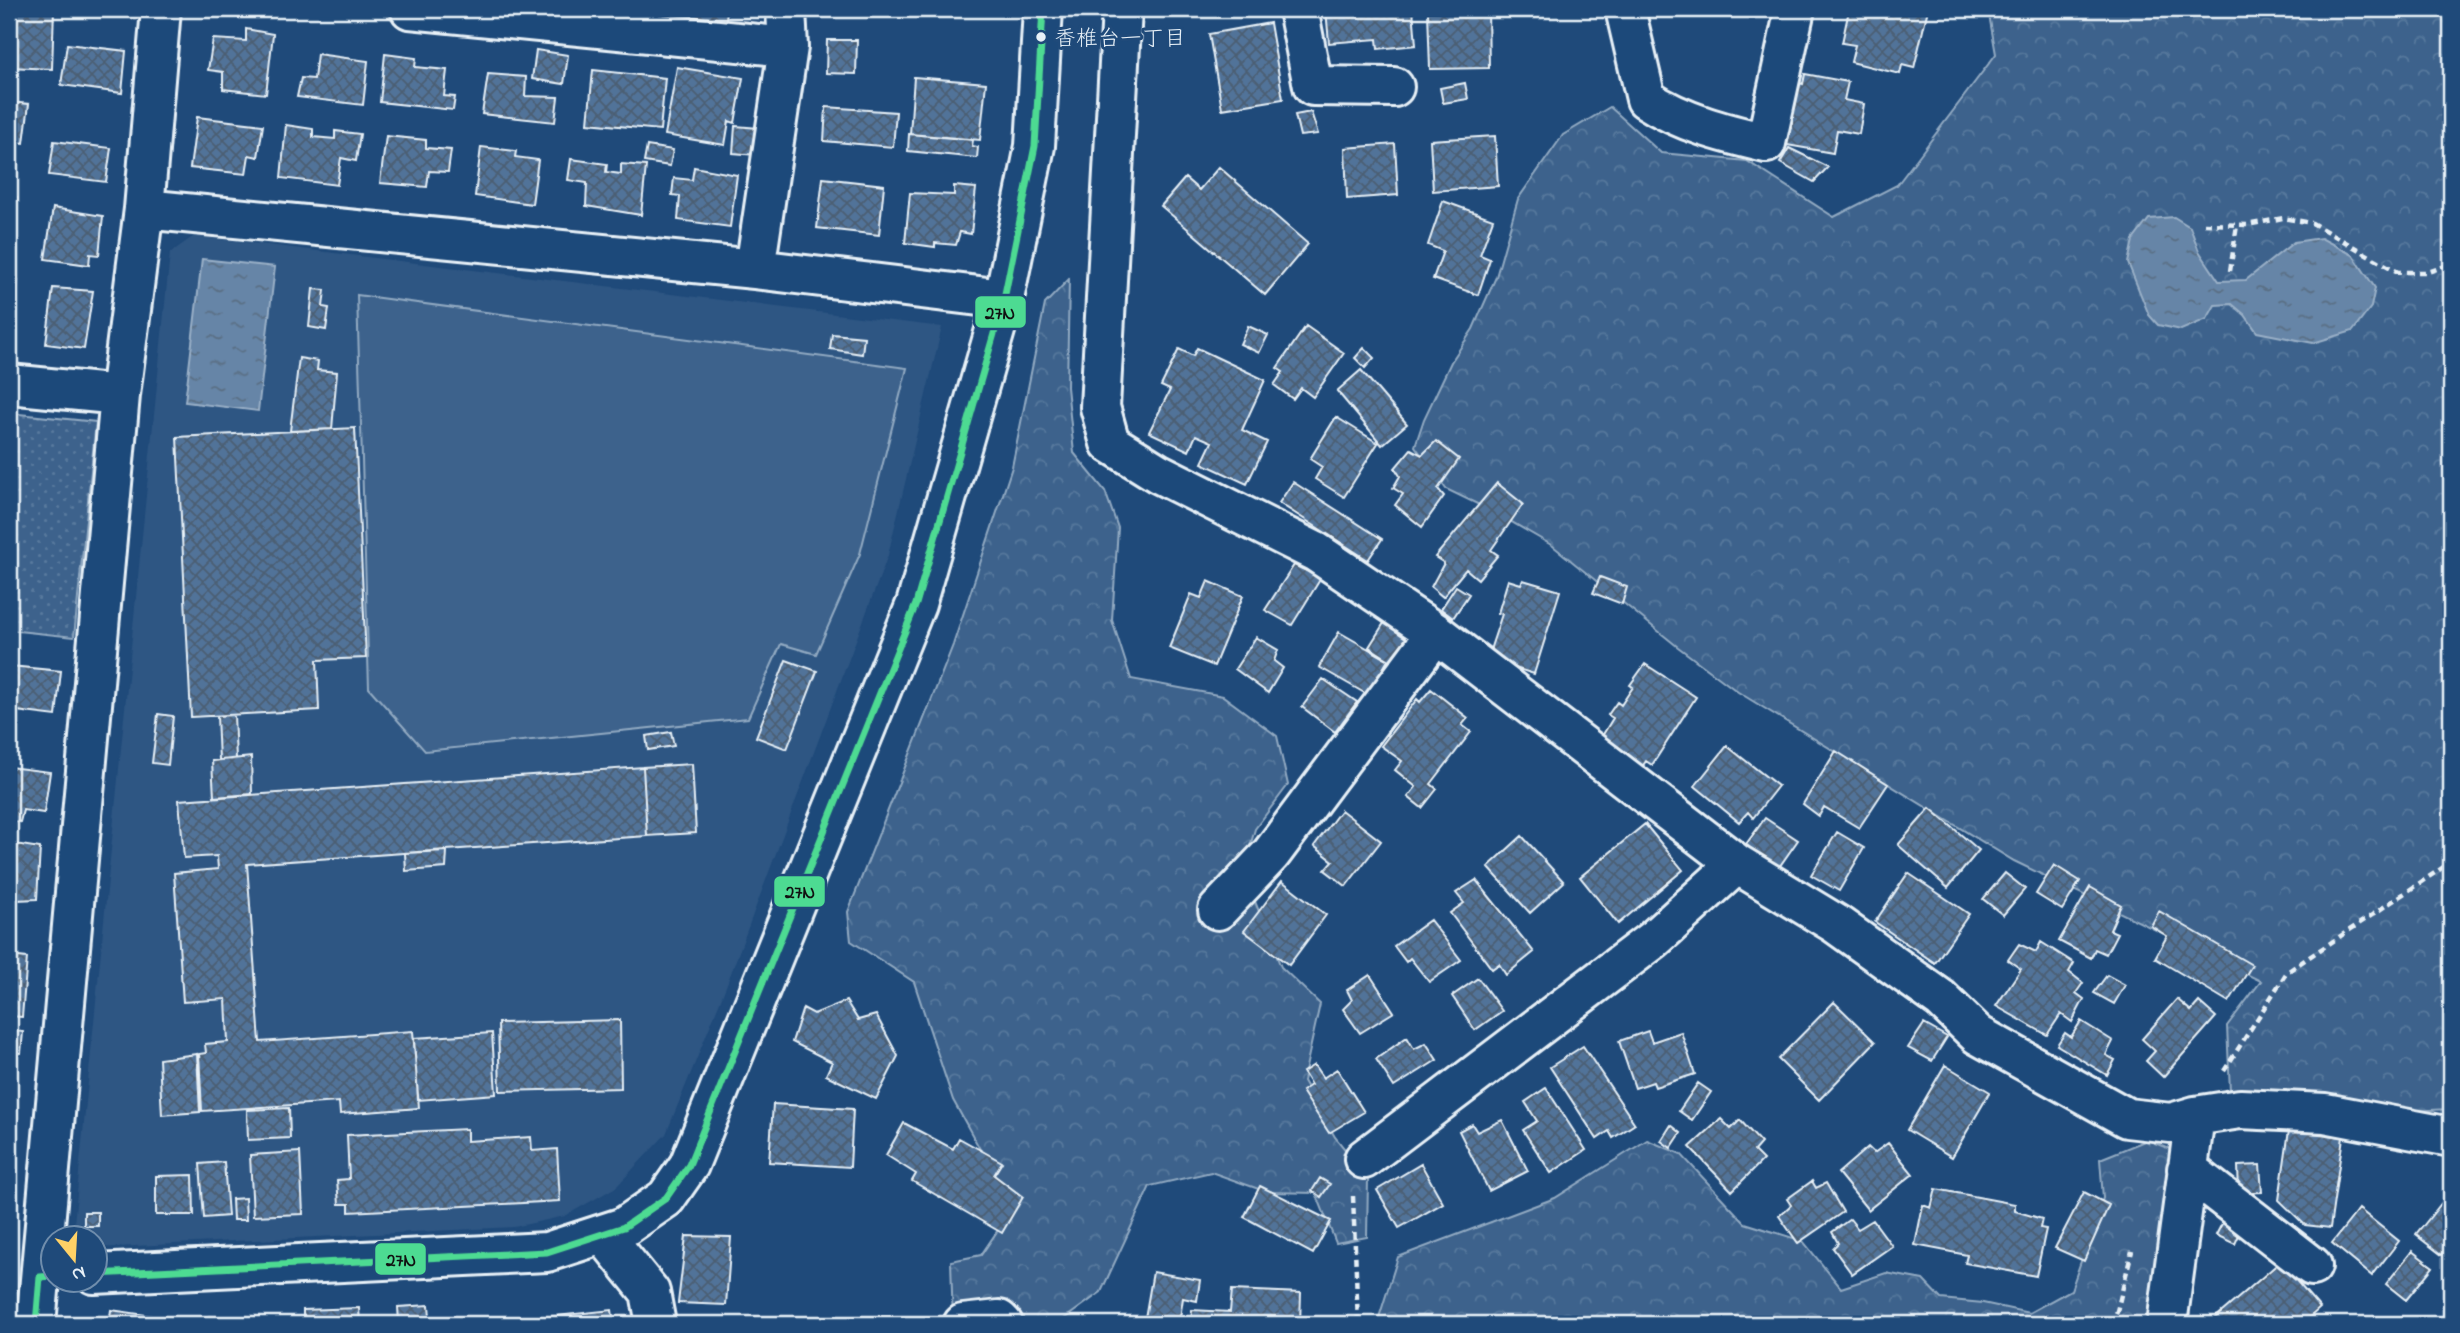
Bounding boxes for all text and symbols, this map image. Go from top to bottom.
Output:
place label: 香椎台一丁目 [1054,24,1186,56]
marker: 香椎台一丁目 [1034,30,1048,44]
line badge: 27N [974,295,1027,329]
text: 27N [984,301,1015,328]
line badge: 27N [773,875,826,908]
text: 27N [784,880,815,907]
north arrow [38,1224,108,1294]
line badge: 27N [374,1242,427,1276]
text: 27N [385,1248,416,1275]
text: N [68,1258,89,1288]

